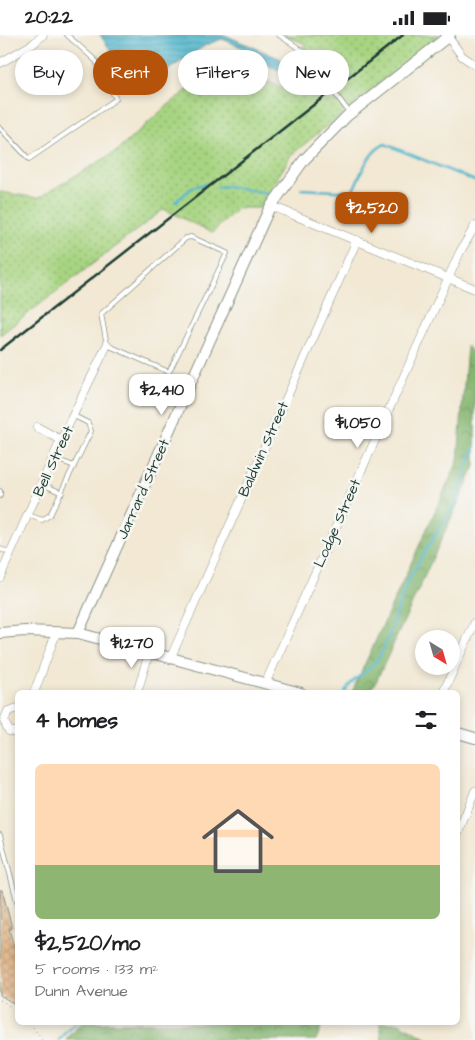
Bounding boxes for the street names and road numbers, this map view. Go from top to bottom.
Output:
street label: Baldwin Street [233,398,294,500]
street label: Bell Street [28,422,79,500]
street label: Jarrard Street [112,436,175,543]
street label: Lodge Street [309,476,367,571]

